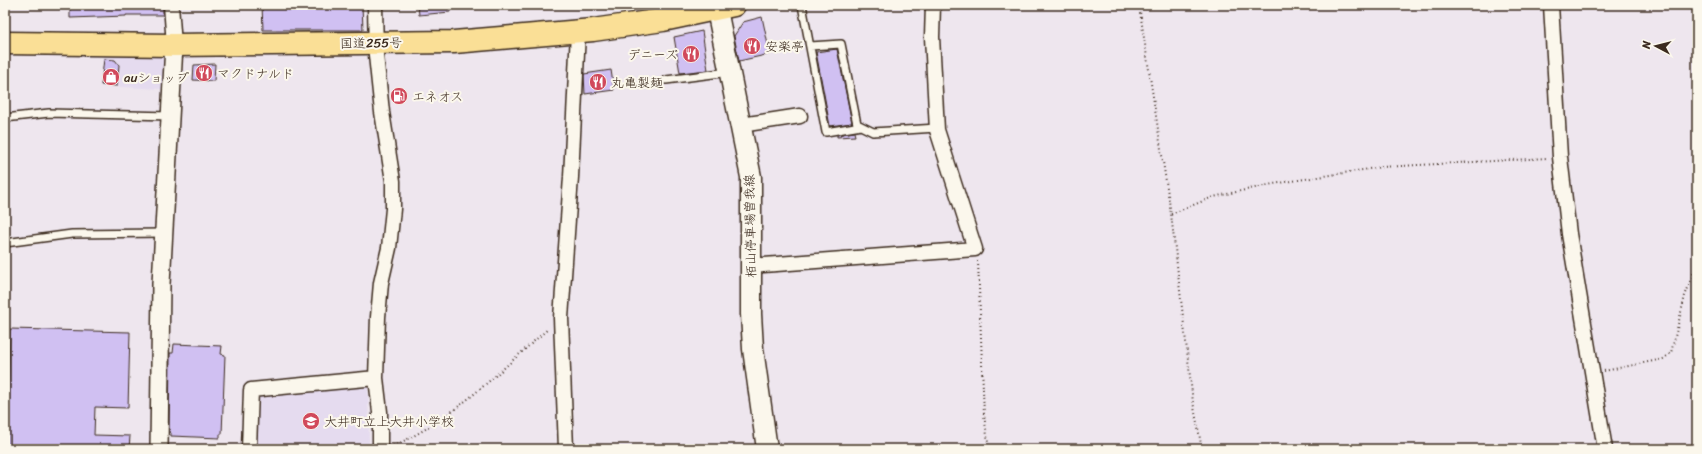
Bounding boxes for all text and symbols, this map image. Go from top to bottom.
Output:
north arrow [1636,26,1676,66]
street label: 国道255号 [340,31,402,55]
place label: 安楽亭 [765,35,804,58]
restaurant icon: 安楽亭 [742,36,762,56]
text: N [1637,40,1657,51]
place label: デニーズ [628,43,678,66]
restaurant icon: デニーズ [681,44,701,64]
place label: マクドナルド [217,62,294,85]
restaurant icon: マクドナルド [194,63,214,83]
place label: auショップ [124,66,189,89]
shop icon: auショップ [101,67,121,87]
place label: 丸亀製麺 [611,71,663,94]
restaurant icon: 丸亀製麺 [588,72,608,92]
place label: エネオス [412,85,463,108]
fuel station icon: エネオス [389,86,409,106]
street label: 栢山停車場曽我線 [738,173,762,278]
place label: 大井町立上大井小学校 [324,410,454,433]
school or university icon: 大井町立上大井小学校 [301,411,321,431]

